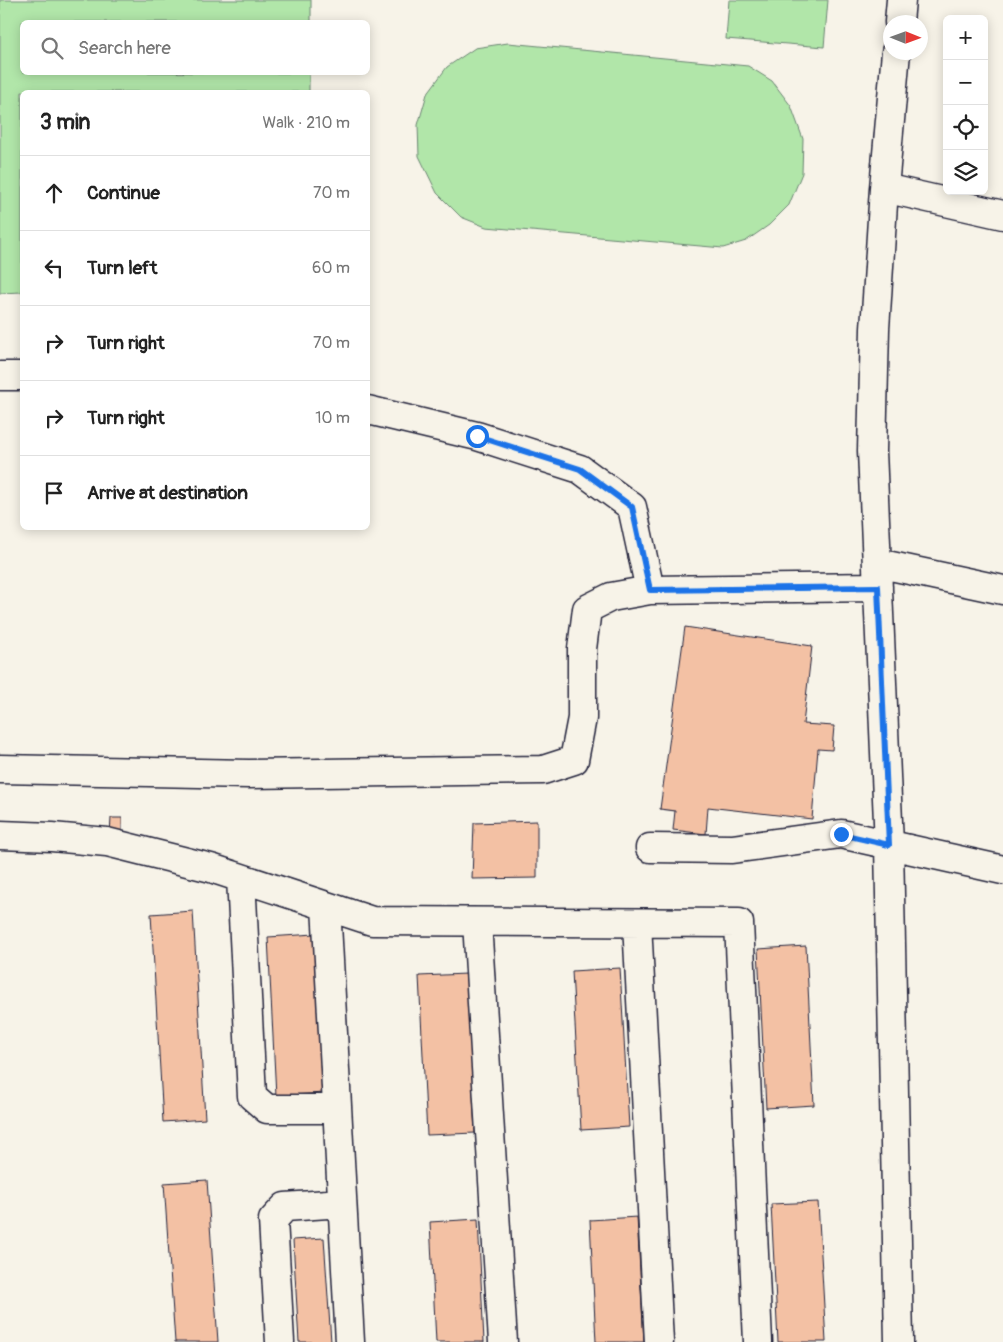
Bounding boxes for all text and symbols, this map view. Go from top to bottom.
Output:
north arrow [883,15,928,60]
map controls [943,15,988,195]
button: + [943,15,988,60]
search box [20,20,370,75]
icon: search [38,34,66,62]
text: Search here [78,36,171,60]
button: − [943,60,988,105]
button: locate [943,105,988,150]
text: 3 min [40,109,90,136]
text: Walk · 210 m [262,113,350,133]
button: layers [943,150,988,195]
icon: ahead [40,179,68,207]
text: Continue [87,181,160,205]
text: 70 m [313,183,350,203]
icon: left [40,254,68,282]
text: Turn left [87,256,157,280]
text: 60 m [312,258,350,278]
icon: right [40,329,68,357]
text: Turn right [87,331,165,355]
text: 70 m [313,333,350,353]
icon: right [40,404,68,432]
text: Turn right [87,406,165,430]
text: 10 m [315,408,350,428]
route start [466,425,489,448]
icon: arrive [40,479,68,507]
text: Arrive at destination [87,481,248,505]
route end [830,823,853,846]

